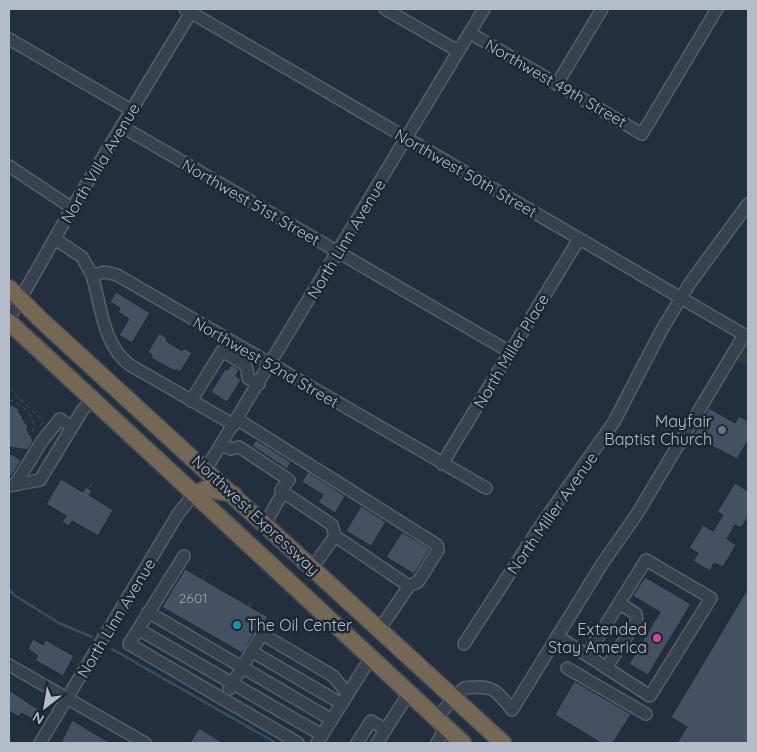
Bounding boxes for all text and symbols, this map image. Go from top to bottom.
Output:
street label: Northwest 49th Street [482,34,630,132]
street label: North Villa Avenue [56,99,144,227]
street label: Northwest 50th Street [391,124,541,222]
street label: Northwest 51st Street [178,154,324,250]
street label: North Linn Avenue [302,176,390,302]
street label: North Miller Place [469,290,553,412]
street label: Northwest 52nd Street [190,312,342,412]
place label: Mayfair Baptist Church [604,411,712,449]
marker: Mayfair Baptist Church [716,424,728,436]
street label: North Miller Avenue [502,448,602,578]
street label: Northwest Expressway [188,451,324,579]
street label: North Linn Avenue [72,555,160,681]
house number: 2601 [179,589,207,607]
place label: The Oil Center [247,615,352,635]
marker: The Oil Center [231,619,243,631]
place label: Extended Stay America [548,619,647,657]
marker: Extended Stay America [651,632,663,644]
north arrow [20,682,70,732]
text: N [29,708,47,729]

